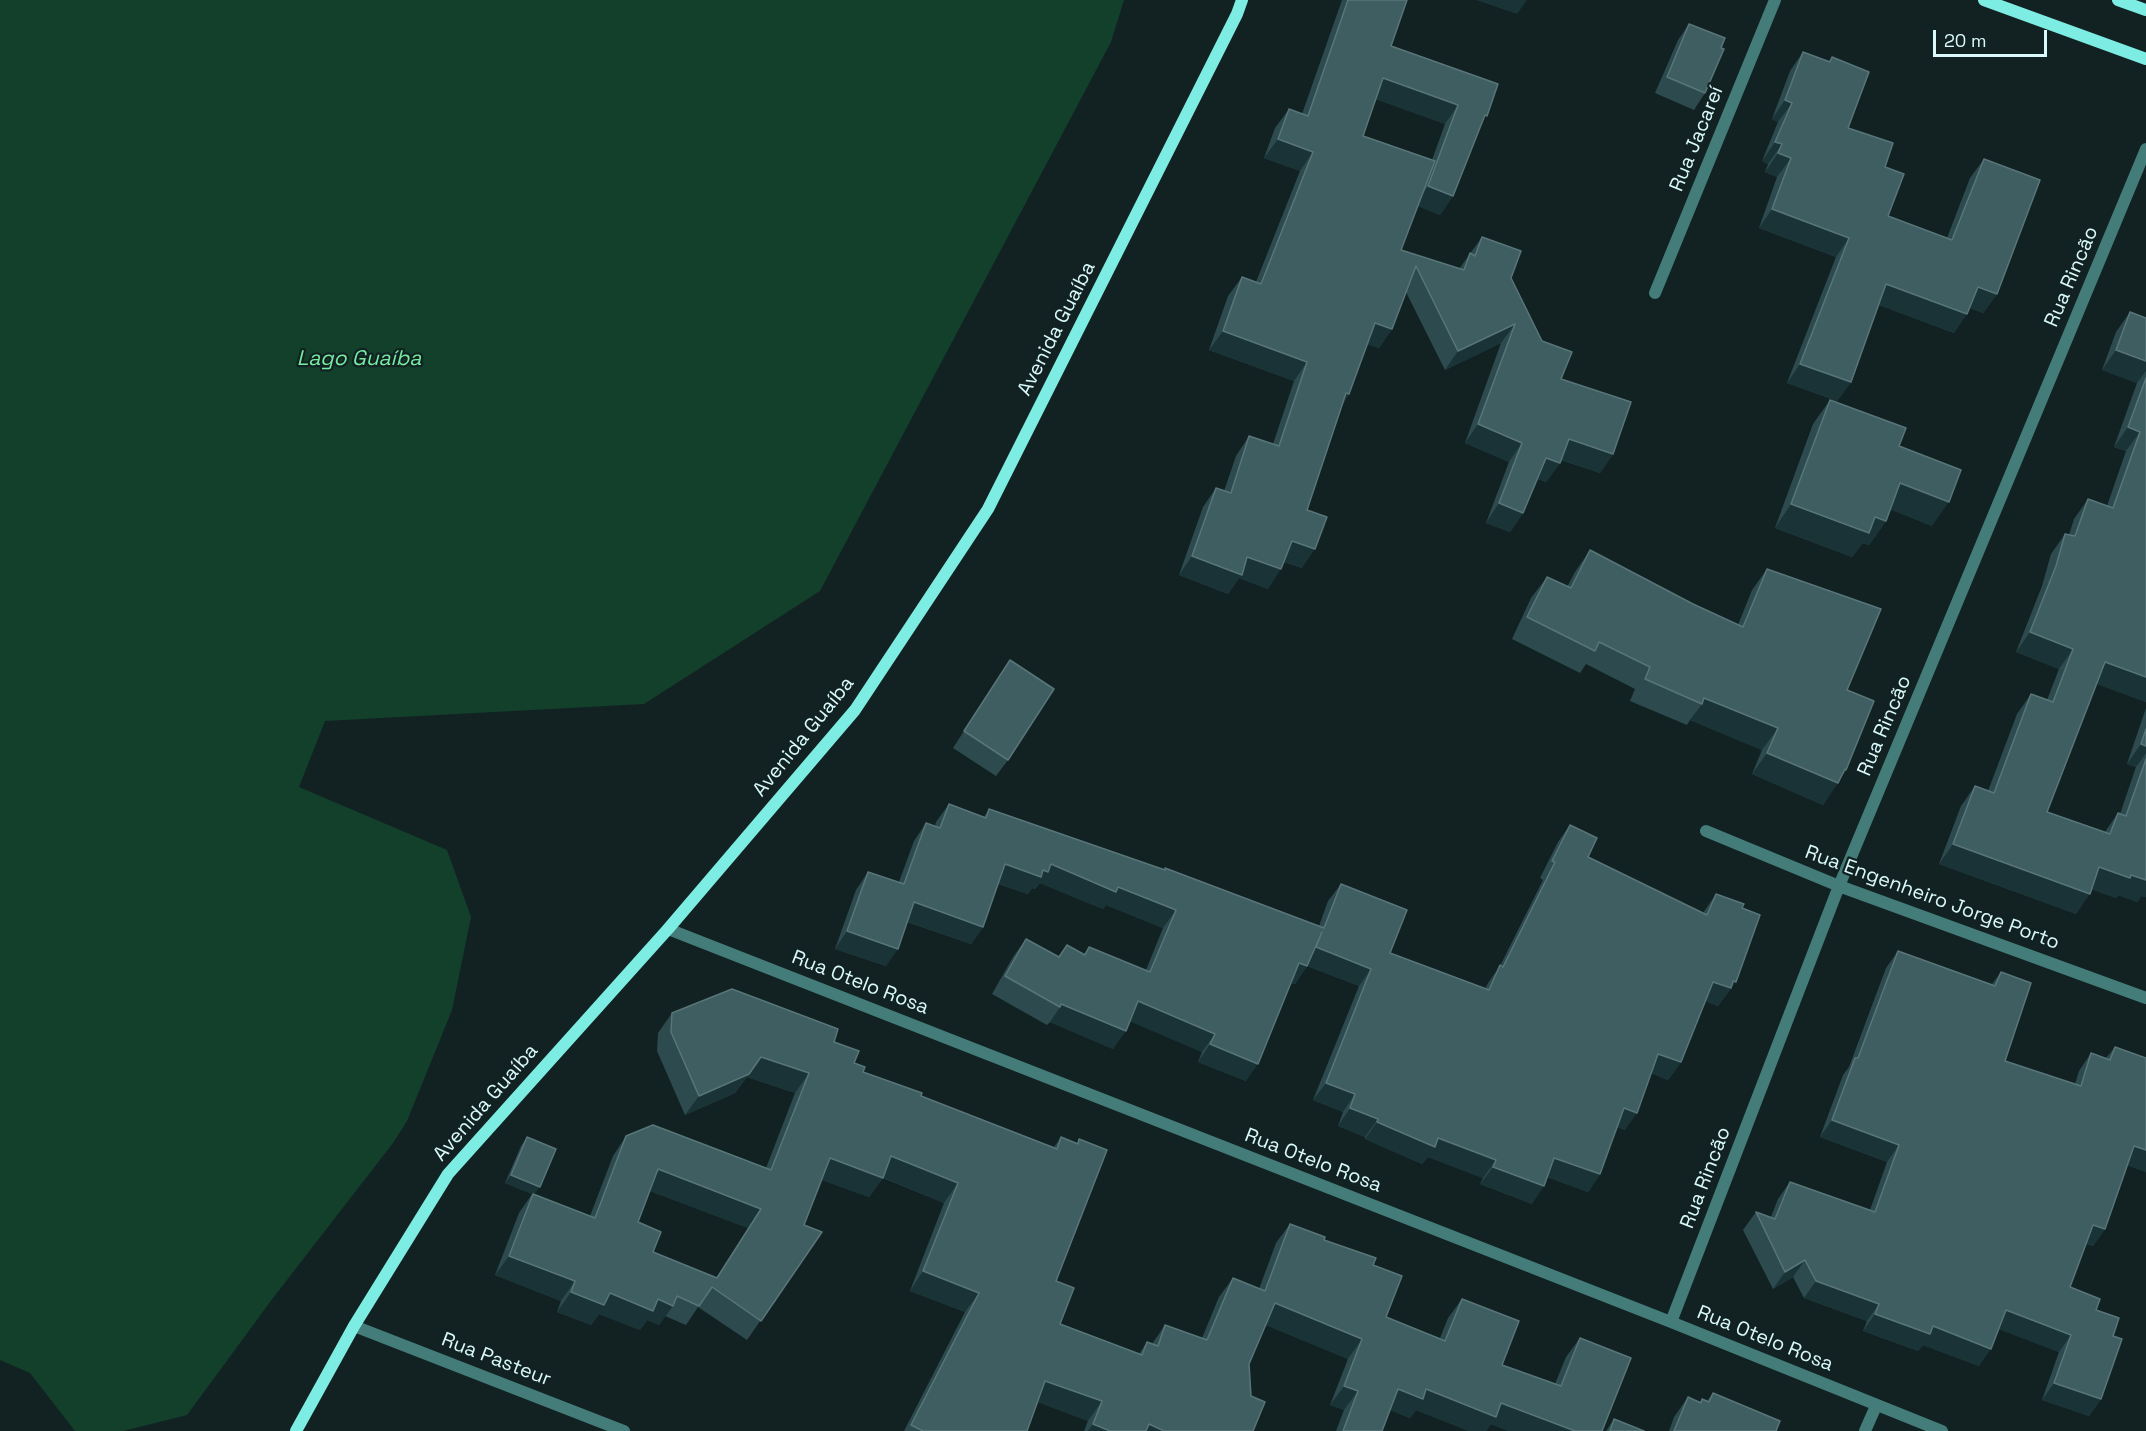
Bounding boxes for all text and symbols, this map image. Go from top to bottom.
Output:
scale bar [1936,18,2050,56]
text: 20 m [1944,29,1987,52]
street label: Rua Jacareí [1665,83,1729,195]
street label: Rua Rincão [2040,223,2104,331]
street label: Avenida Guaíba [1013,258,1101,400]
water label: Lago Guaíba [297,346,421,372]
street label: Avenida Guaíba [748,672,860,802]
street label: Rua Rincão [1853,672,1917,780]
street label: Rua Engenheiro Jorge Porto [1801,841,2063,955]
street label: Rua Otelo Rosa [788,946,932,1020]
street label: Avenida Guaíba [429,1040,543,1166]
street label: Rua Otelo Rosa [1241,1124,1385,1198]
street label: Rua Rincão [1676,1124,1736,1232]
street label: Rua Otelo Rosa [1693,1301,1837,1377]
street label: Rua Pasteur [438,1328,554,1392]

